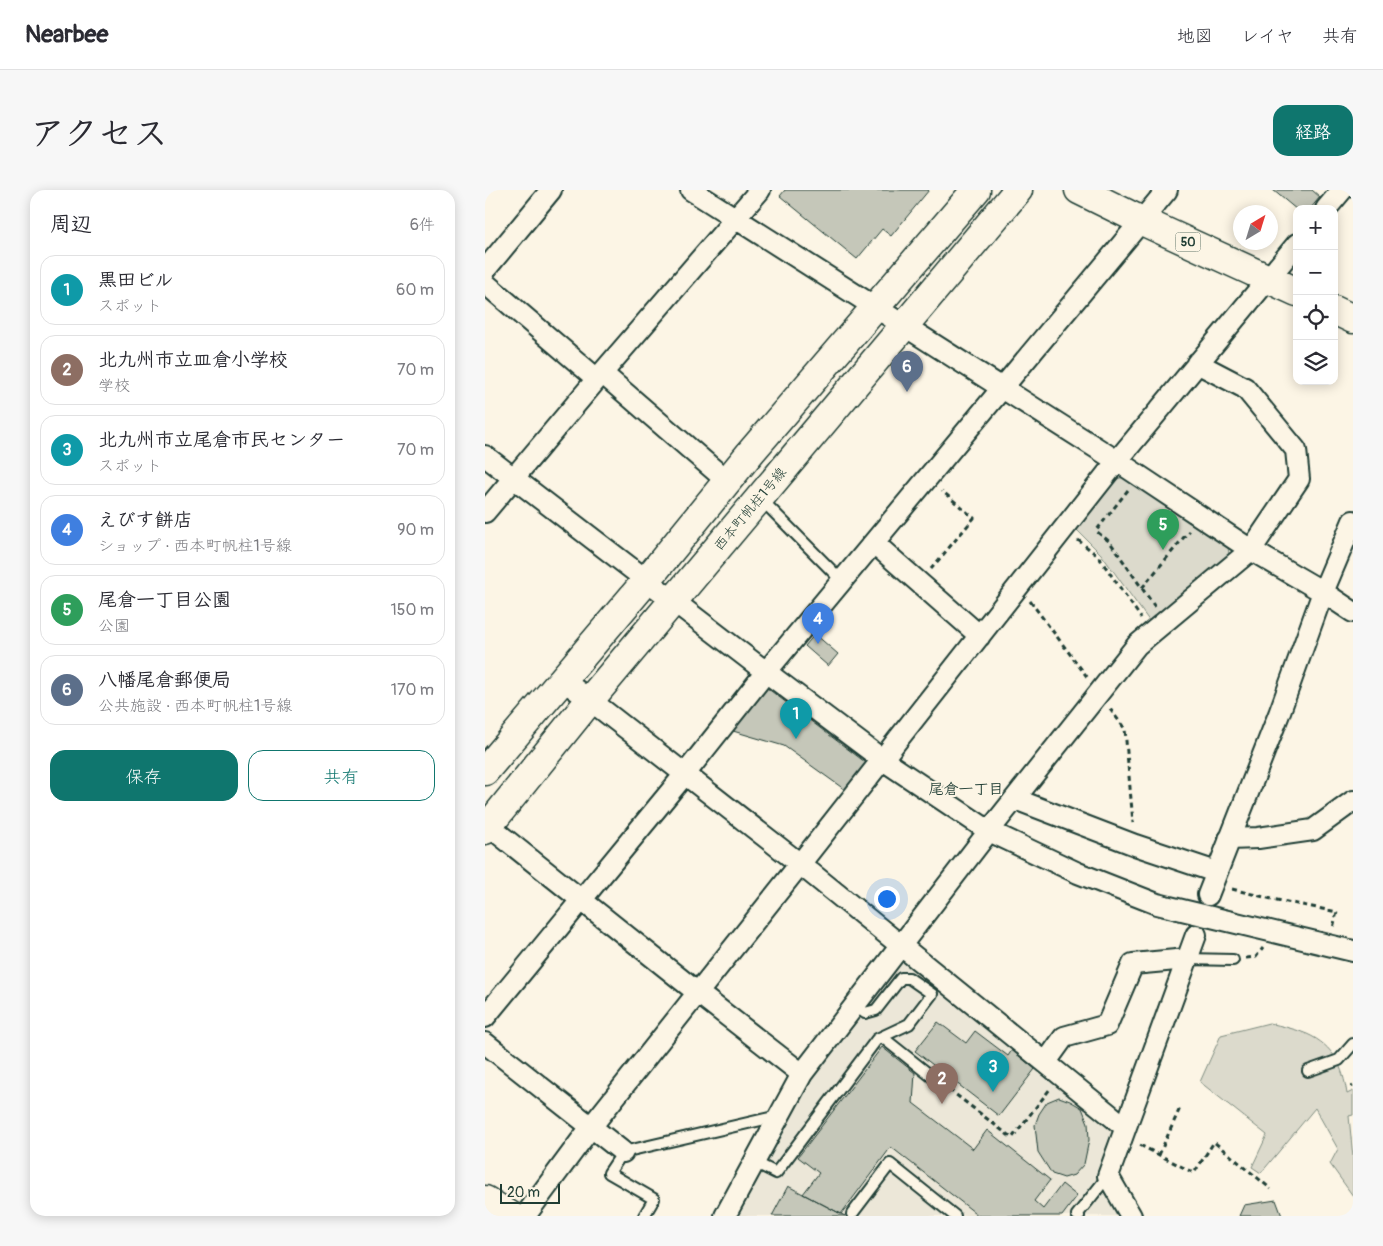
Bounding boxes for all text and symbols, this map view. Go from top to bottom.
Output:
text: Nearbee [25,20,108,49]
text: 地図 [1177,25,1213,48]
text: レイヤ [1241,25,1294,48]
text: 共有 [1322,25,1358,48]
button: 経路 [1273,105,1353,156]
text: アクセス [30,112,168,156]
north arrow [1233,205,1278,250]
map controls [1293,205,1338,385]
button: + [1293,205,1338,250]
text: 周辺 [50,211,92,238]
text: 6件 [410,215,435,235]
road number: 50 [1175,232,1201,252]
button: − [1293,250,1338,295]
text: 黒田ビル [98,268,174,292]
text: 1 [64,280,70,300]
text: 60 m [396,280,434,300]
button: locate [1293,295,1338,340]
text: スポット [98,296,162,316]
button: layers [1293,340,1338,385]
text: 北九州市立皿倉小学校 [98,348,288,372]
pin: 6 [891,351,923,392]
text: 2 [63,360,71,380]
text: 70 m [397,360,434,380]
text: 学校 [98,376,130,396]
text: 北九州市立尾倉市民センター [98,428,345,452]
text: 3 [63,440,71,460]
text: 70 m [397,440,434,460]
text: スポット [98,456,162,476]
street label: 西本町帆柱1号線 [710,464,790,554]
text: えびす餅店 [98,508,193,532]
pin: 5 [1147,509,1179,550]
text: 4 [62,520,72,540]
text: 90 m [397,520,434,540]
text: ショップ · 西本町帆柱1号線 [98,536,292,556]
text: 尾倉一丁目公園 [98,588,231,612]
text: 5 [63,600,71,620]
text: 150 m [390,600,434,620]
pin: 4 [802,603,834,644]
text: 公園 [98,616,130,636]
text: 八幡尾倉郵便局 [98,668,231,692]
text: 6 [62,680,72,700]
text: 170 m [391,680,434,700]
text: 公共施設 · 西本町帆柱1号線 [98,696,292,716]
pin: 1 [780,698,812,739]
button: 保存 [50,750,238,801]
button: 共有 [248,750,435,801]
district label: 尾倉一丁目 [928,780,1004,799]
your location [874,886,900,912]
pin: 3 [977,1051,1009,1092]
pin: 2 [926,1063,958,1104]
scale bar [500,1181,560,1204]
text: 20 m [507,1184,540,1201]

